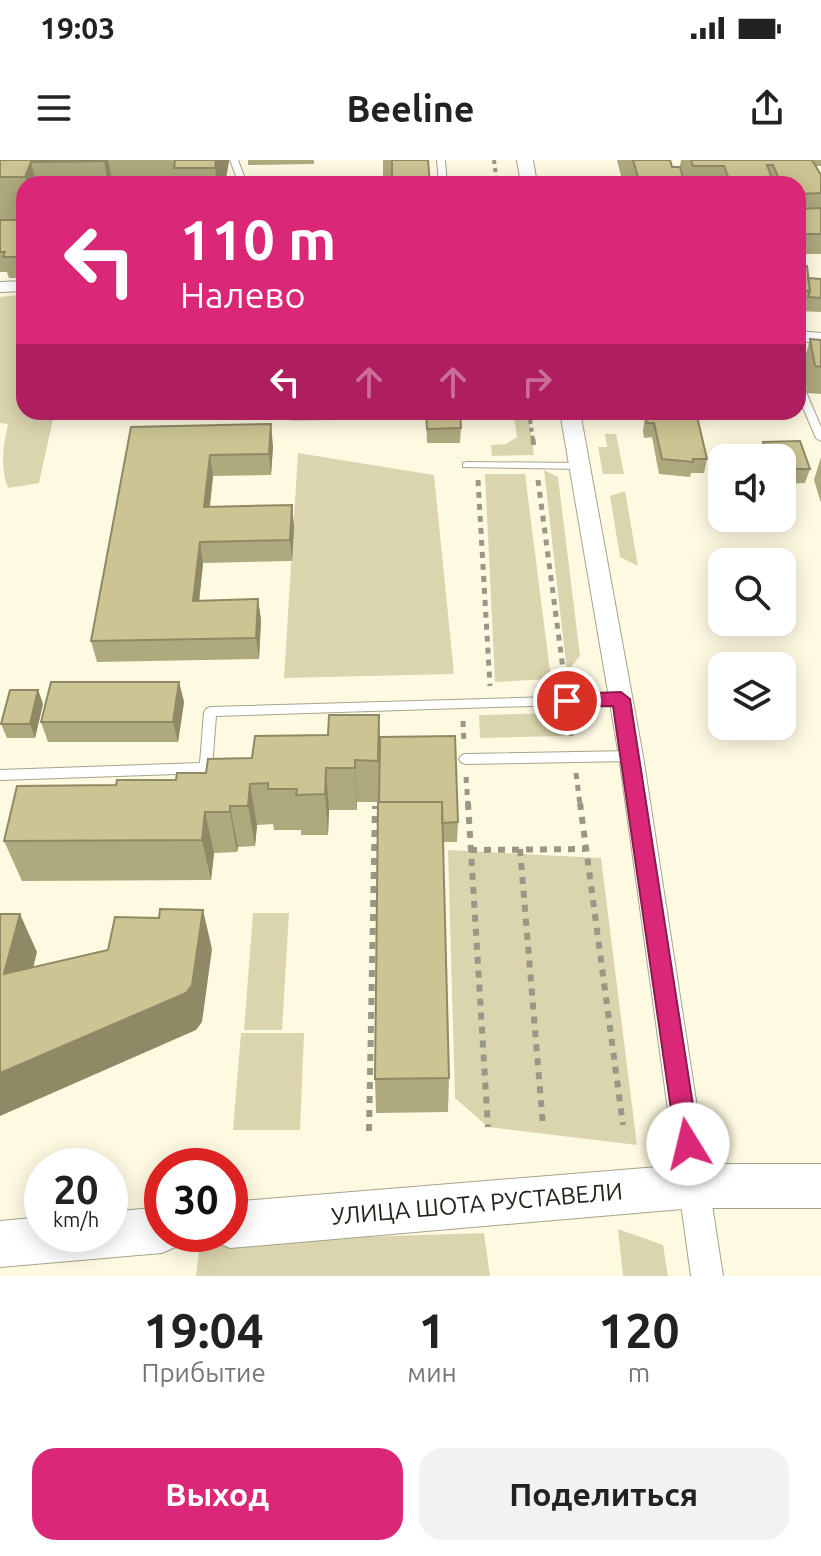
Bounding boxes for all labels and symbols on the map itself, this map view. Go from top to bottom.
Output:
pin [533,667,601,735]
position arrow [646,1102,730,1186]
speed limit sign: 30 [144,1148,248,1252]
street label: УЛИЦА ШОТА РУСТАВЕЛИ [330,1177,624,1230]

